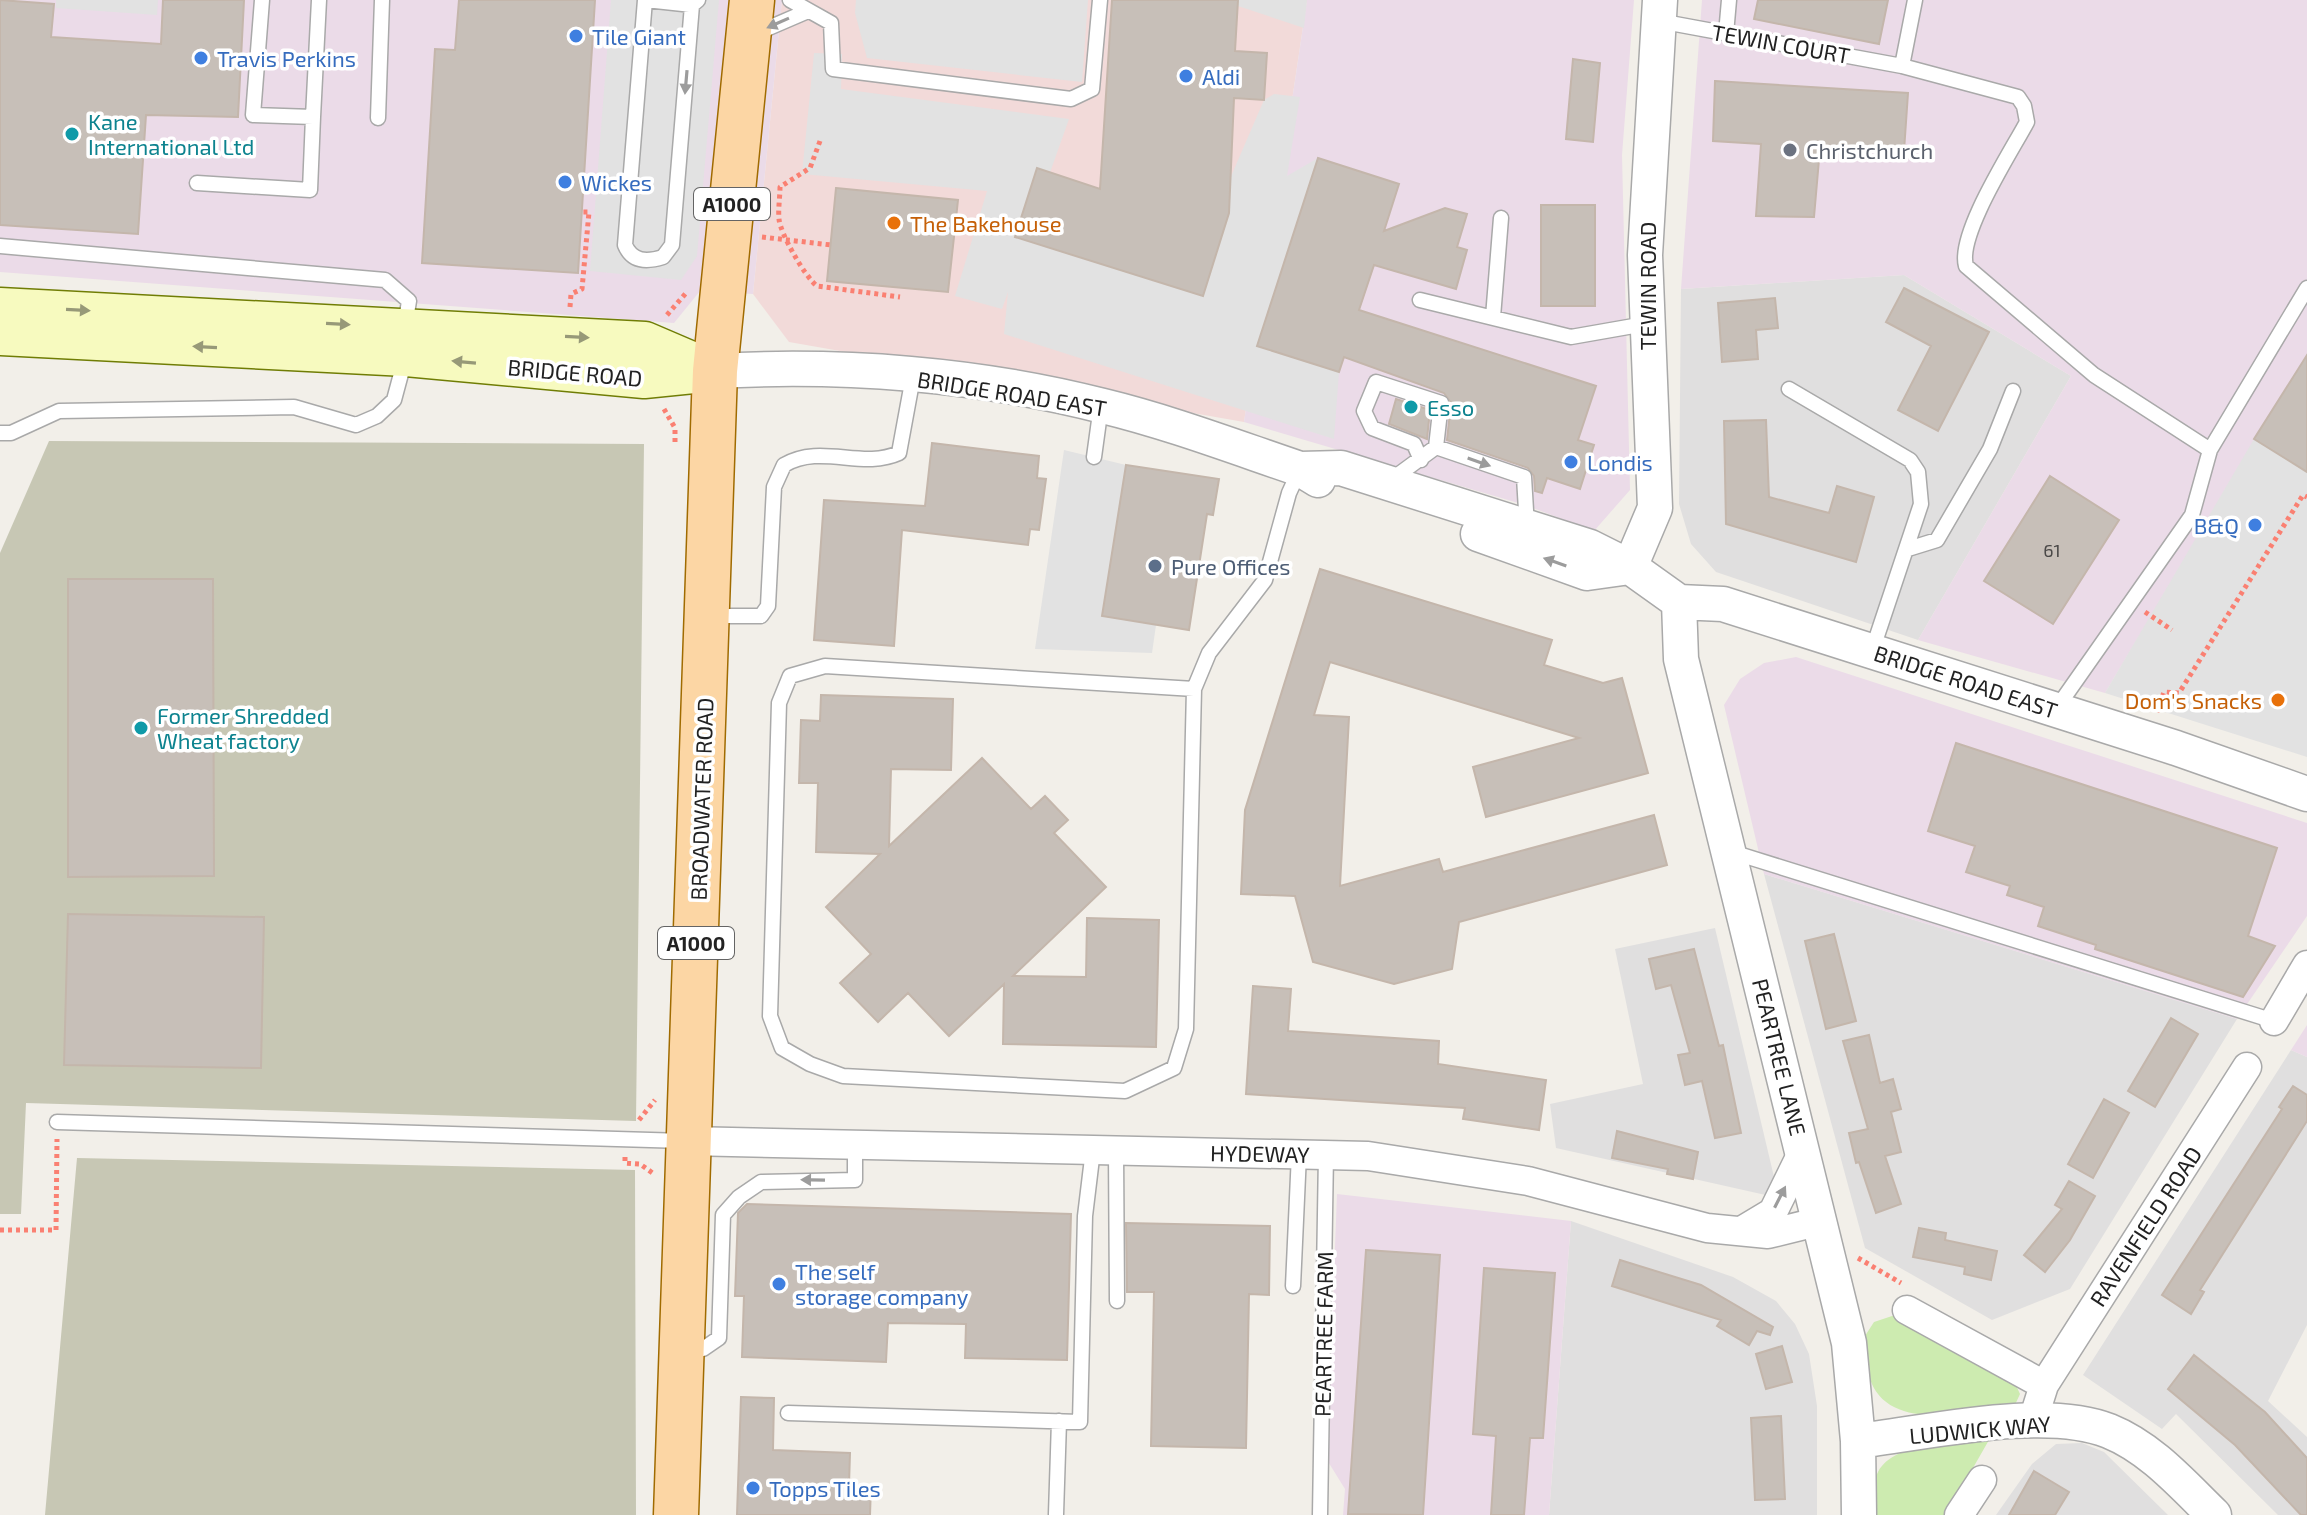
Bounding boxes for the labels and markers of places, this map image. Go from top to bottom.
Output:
place label: Tile Giant [592,23,686,49]
marker: Tile Giant [567,27,585,45]
place label: Travis Perkins [217,45,356,71]
marker: Travis Perkins [192,49,210,67]
place label: Aldi [1202,63,1240,89]
marker: Aldi [1177,67,1195,85]
place label: Kane International Ltd [88,108,254,159]
marker: Kane International Ltd [63,125,81,143]
place label: Christchurch [1806,137,1933,163]
marker: Christchurch [1781,141,1799,159]
place label: Wickes [581,169,652,195]
marker: Wickes [556,173,574,191]
place label: The Bakehouse [910,210,1062,236]
marker: The Bakehouse [885,214,903,232]
place label: Esso [1427,394,1474,420]
marker: Esso [1402,398,1420,416]
place label: Londis [1587,449,1653,475]
marker: Londis [1562,453,1580,471]
place label: B&Q [2194,512,2239,539]
marker: B&Q [2246,516,2264,534]
place label: Pure Offices [1171,553,1290,579]
marker: Pure Offices [1146,557,1164,575]
place label: Dom's Snacks [2125,687,2262,713]
marker: Dom's Snacks [2269,691,2287,709]
place label: Former Shredded Wheat factory [157,702,329,753]
marker: Former Shredded Wheat factory [132,719,150,737]
place label: The self storage company [795,1258,969,1309]
marker: The self storage company [770,1275,788,1293]
place label: Topps Tiles [769,1475,881,1501]
marker: Topps Tiles [744,1479,762,1497]

